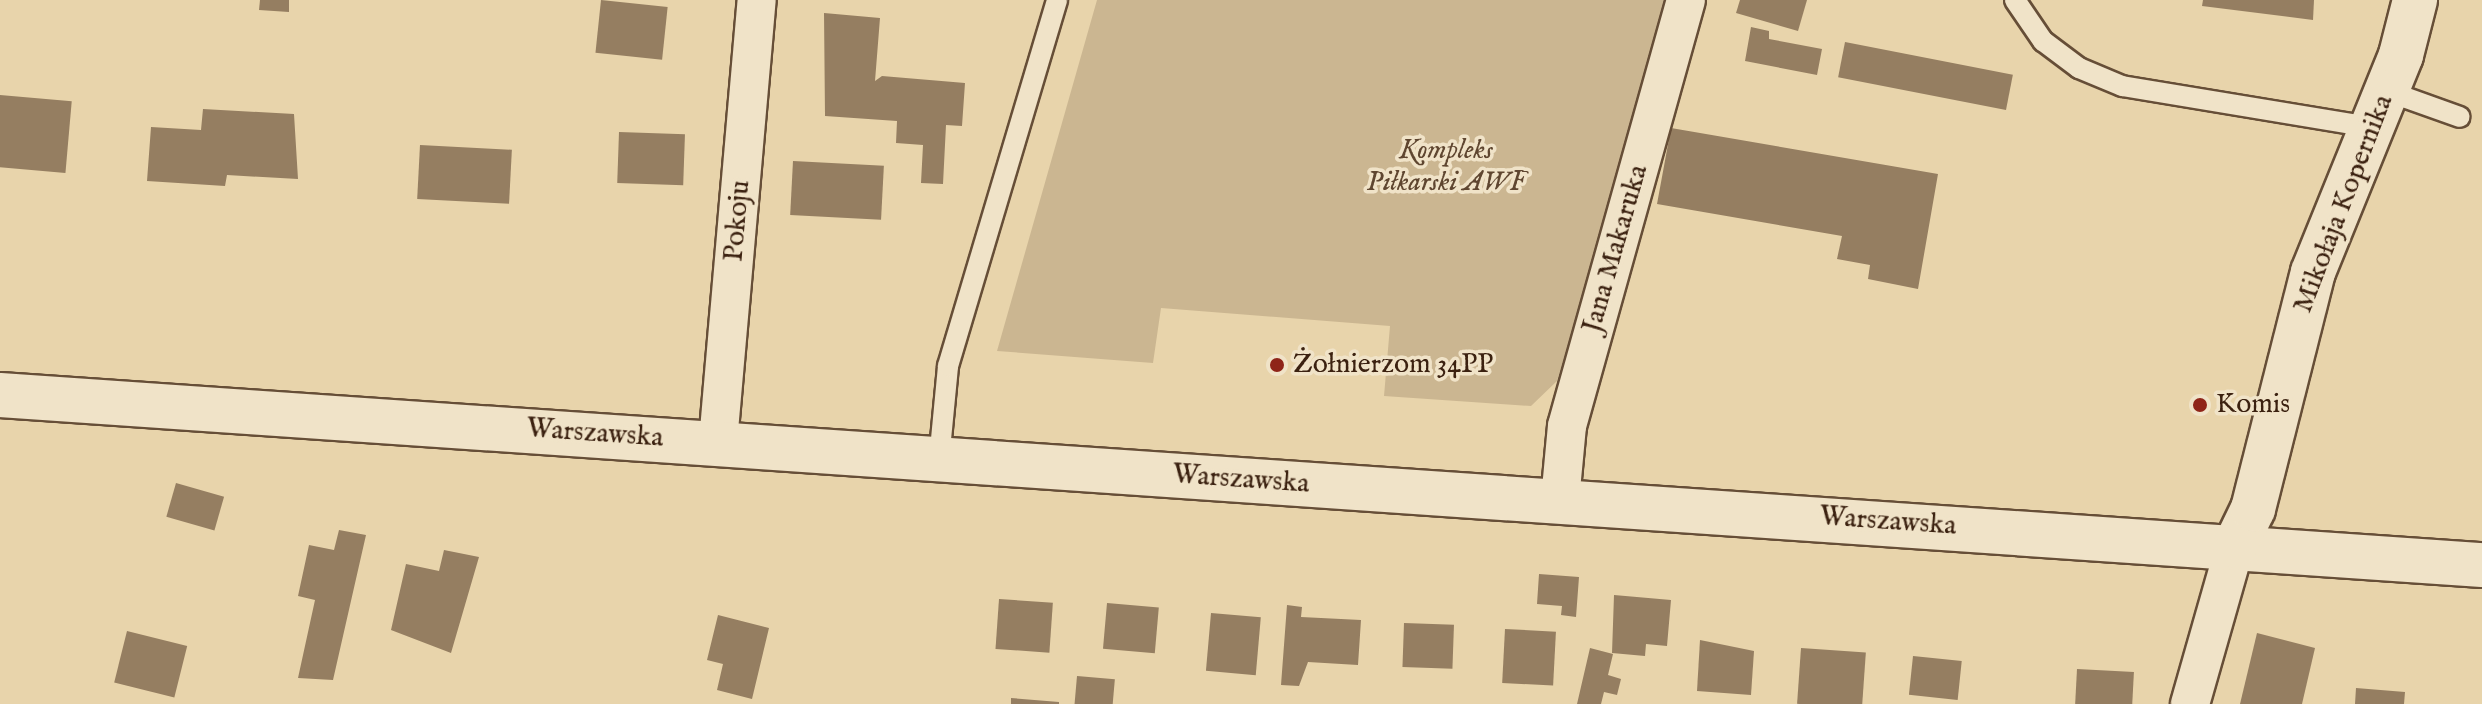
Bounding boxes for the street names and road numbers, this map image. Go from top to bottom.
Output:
street label: Mikołaja Kopernika [2287,90,2401,318]
street label: Jana Makaruka [1576,161,1656,337]
street label: Pokoju [718,179,758,263]
street label: Warszawska [525,412,665,456]
street label: Warszawska [1171,458,1311,502]
street label: Warszawska [1818,500,1958,544]

